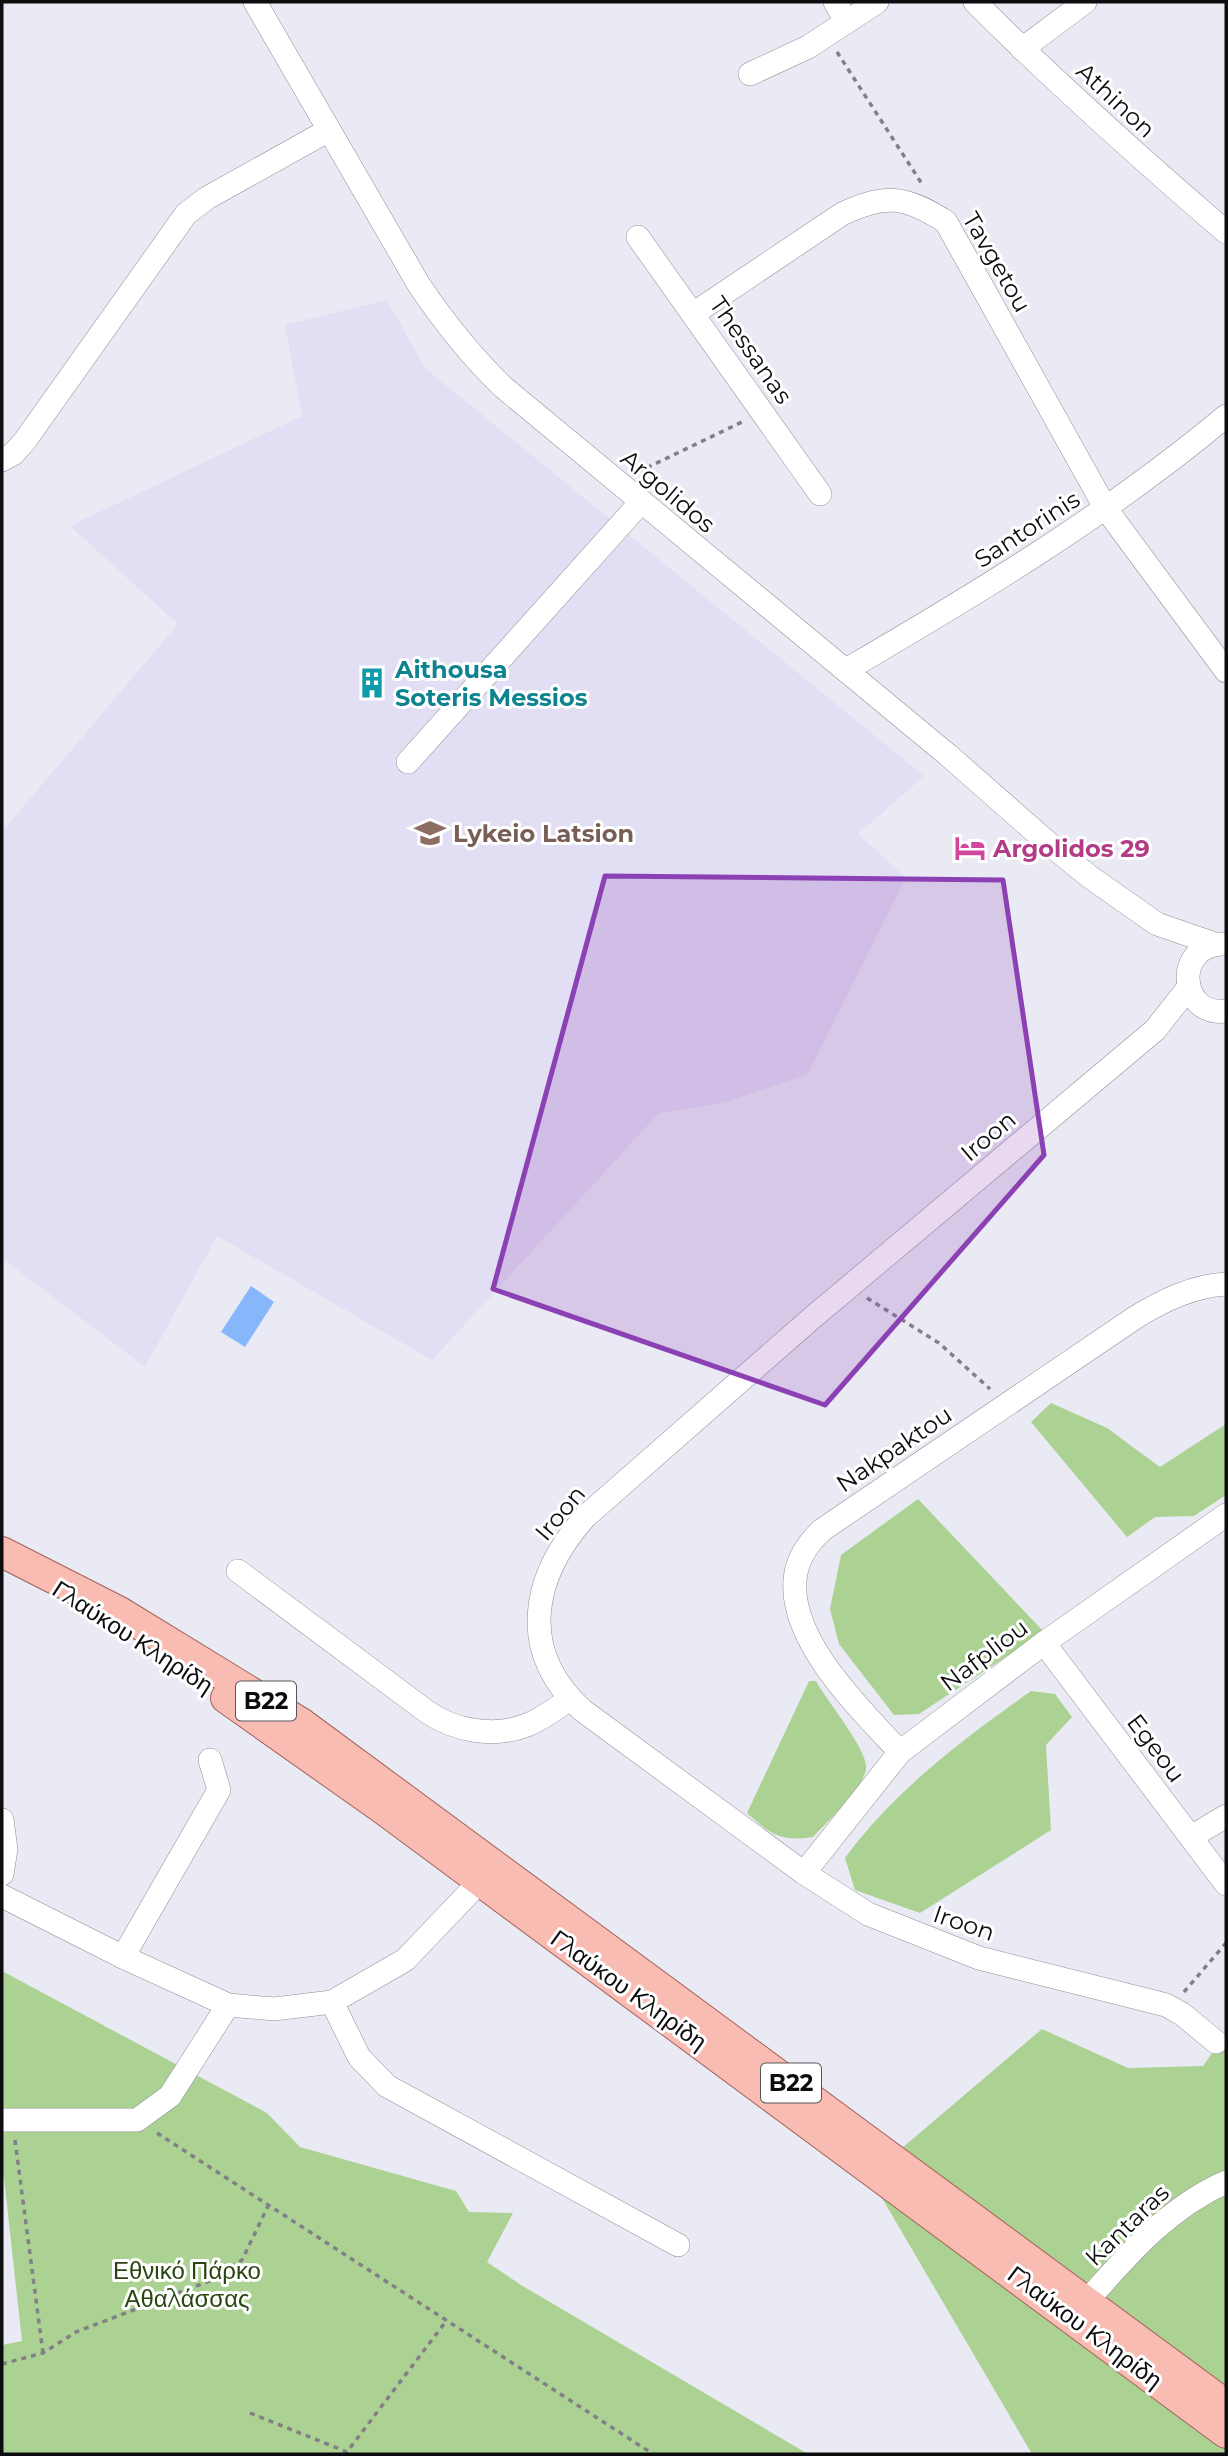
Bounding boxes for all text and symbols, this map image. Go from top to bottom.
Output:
street label: Athinon [1071,56,1161,144]
street label: Tavgetou [957,207,1037,317]
street label: Thessanas [704,291,798,409]
street label: Argolidos [615,443,721,539]
street label: Santorinis [969,484,1085,574]
place label: Aithousa Soteris Messios [394,655,588,712]
building icon: Aithousa Soteris Messios [355,666,389,700]
school or university icon: Lykeio Latsion [413,816,447,850]
place label: Lykeio Latsion [453,819,634,848]
hotel icon: Argolidos 29 [953,831,987,865]
place label: Argolidos 29 [992,834,1150,863]
street label: Iroon [955,1105,1021,1167]
street label: Nakpaktou [831,1400,957,1498]
street label: Iroon [529,1480,591,1546]
street label: Γλαύκου Κληρίδη [47,1574,219,1700]
street label: Nafpliou [934,1613,1034,1697]
road number: B22 [236,1682,296,1720]
street label: Egeou [1121,1708,1191,1788]
street label: Iroon [930,1899,998,1947]
street label: Γλαύκου Κληρίδη [545,1924,713,2056]
road number: B22 [761,2064,821,2102]
street label: Kantaras [1079,2178,1175,2272]
park label: Εθνικό Πάρκο Αθαλάσσας [113,2256,261,2313]
street label: Γλαύκου Κληρίδη [1002,2260,1168,2394]

